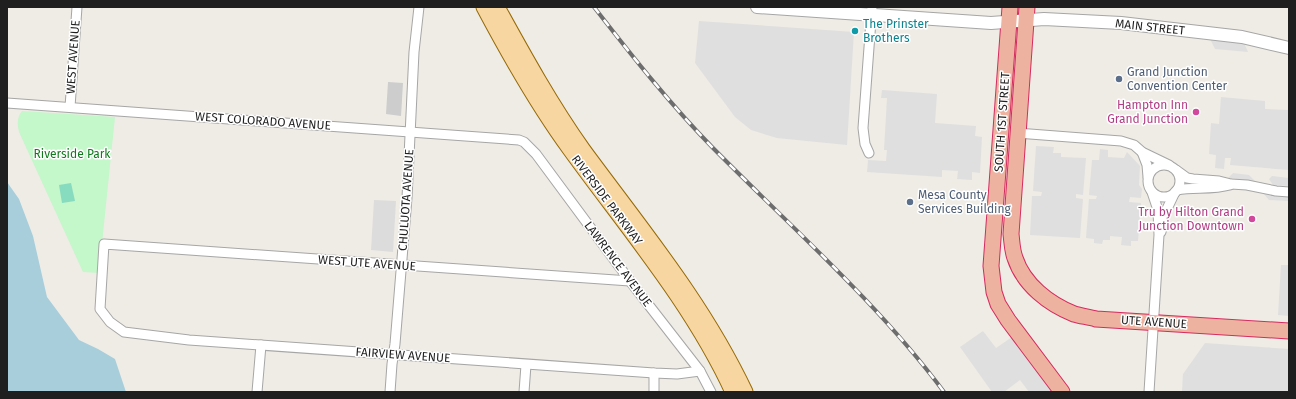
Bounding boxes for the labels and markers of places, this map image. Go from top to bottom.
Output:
place label: The Prinster Brothers [863,17,929,45]
marker: The Prinster Brothers [850,26,860,36]
place label: Grand Junction Convention Center [1127,65,1228,93]
marker: Grand Junction Convention Center [1114,74,1124,84]
place label: Hampton Inn Grand Junction [1107,98,1188,126]
marker: Hampton Inn Grand Junction [1191,107,1201,117]
place label: Mesa County Services Building [918,188,1012,216]
marker: Mesa County Services Building [905,197,915,207]
place label: Tru by Hilton Grand Junction Downtown [1138,205,1244,233]
marker: Tru by Hilton Grand Junction Downtown [1247,214,1257,224]

